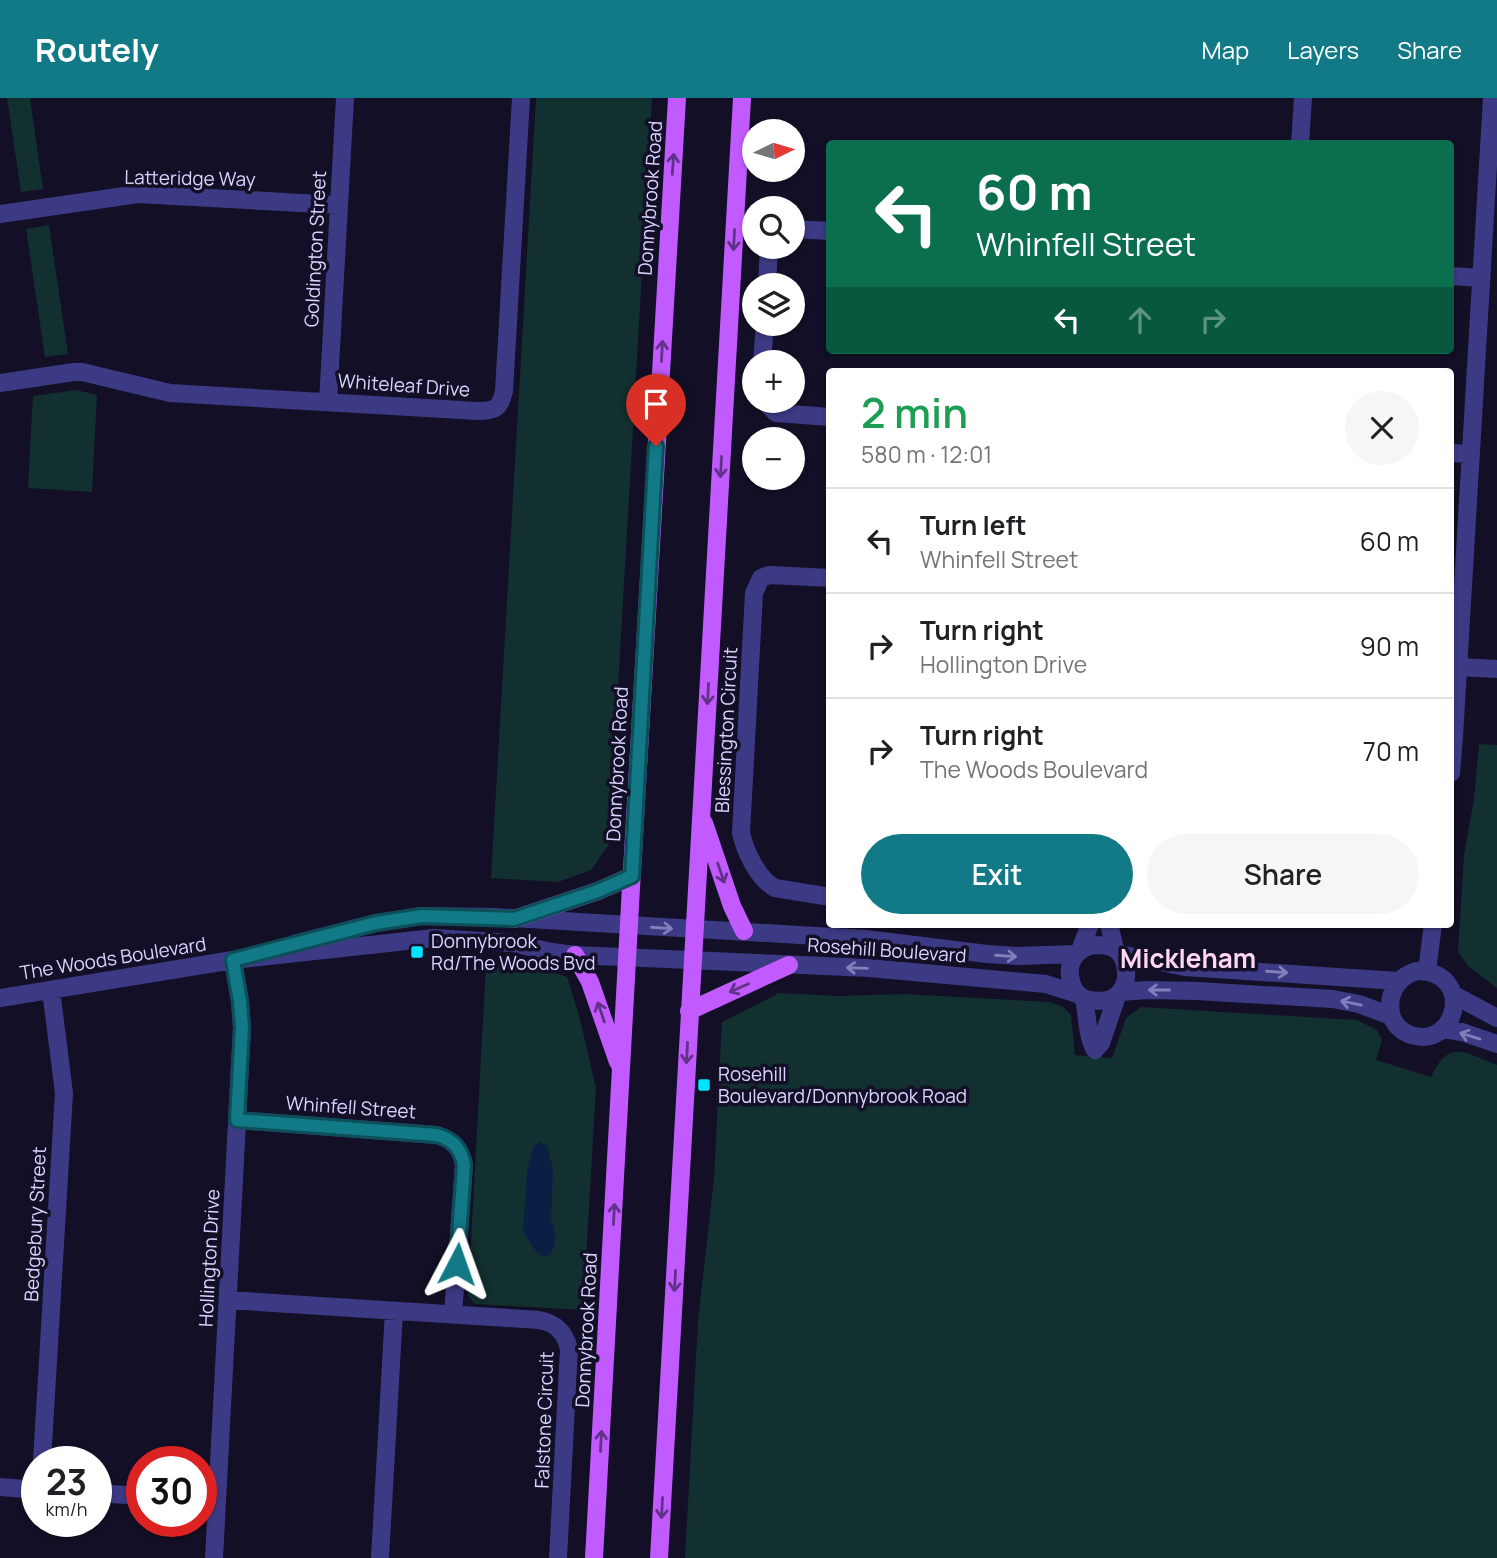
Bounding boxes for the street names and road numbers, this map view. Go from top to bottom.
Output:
street label: Donnybrook Road [632,120,668,276]
street label: Latteridge Way [124,164,256,192]
street label: Goldington Street [298,170,332,328]
street label: Whiteleaf Drive [337,367,471,403]
street label: Blessington Circuit [709,646,743,814]
street label: Donnybrook Road [600,686,634,842]
street label: The Woods Boulevard [18,930,208,986]
street label: Rosehill Boulevard [807,931,967,969]
street label: Whinfell Street [285,1089,417,1125]
street label: Bedgebury Street [18,1146,52,1302]
street label: Hollington Drive [192,1188,226,1328]
street label: Donnybrook Road [569,1252,603,1408]
street label: Falstone Circuit [529,1351,559,1489]

